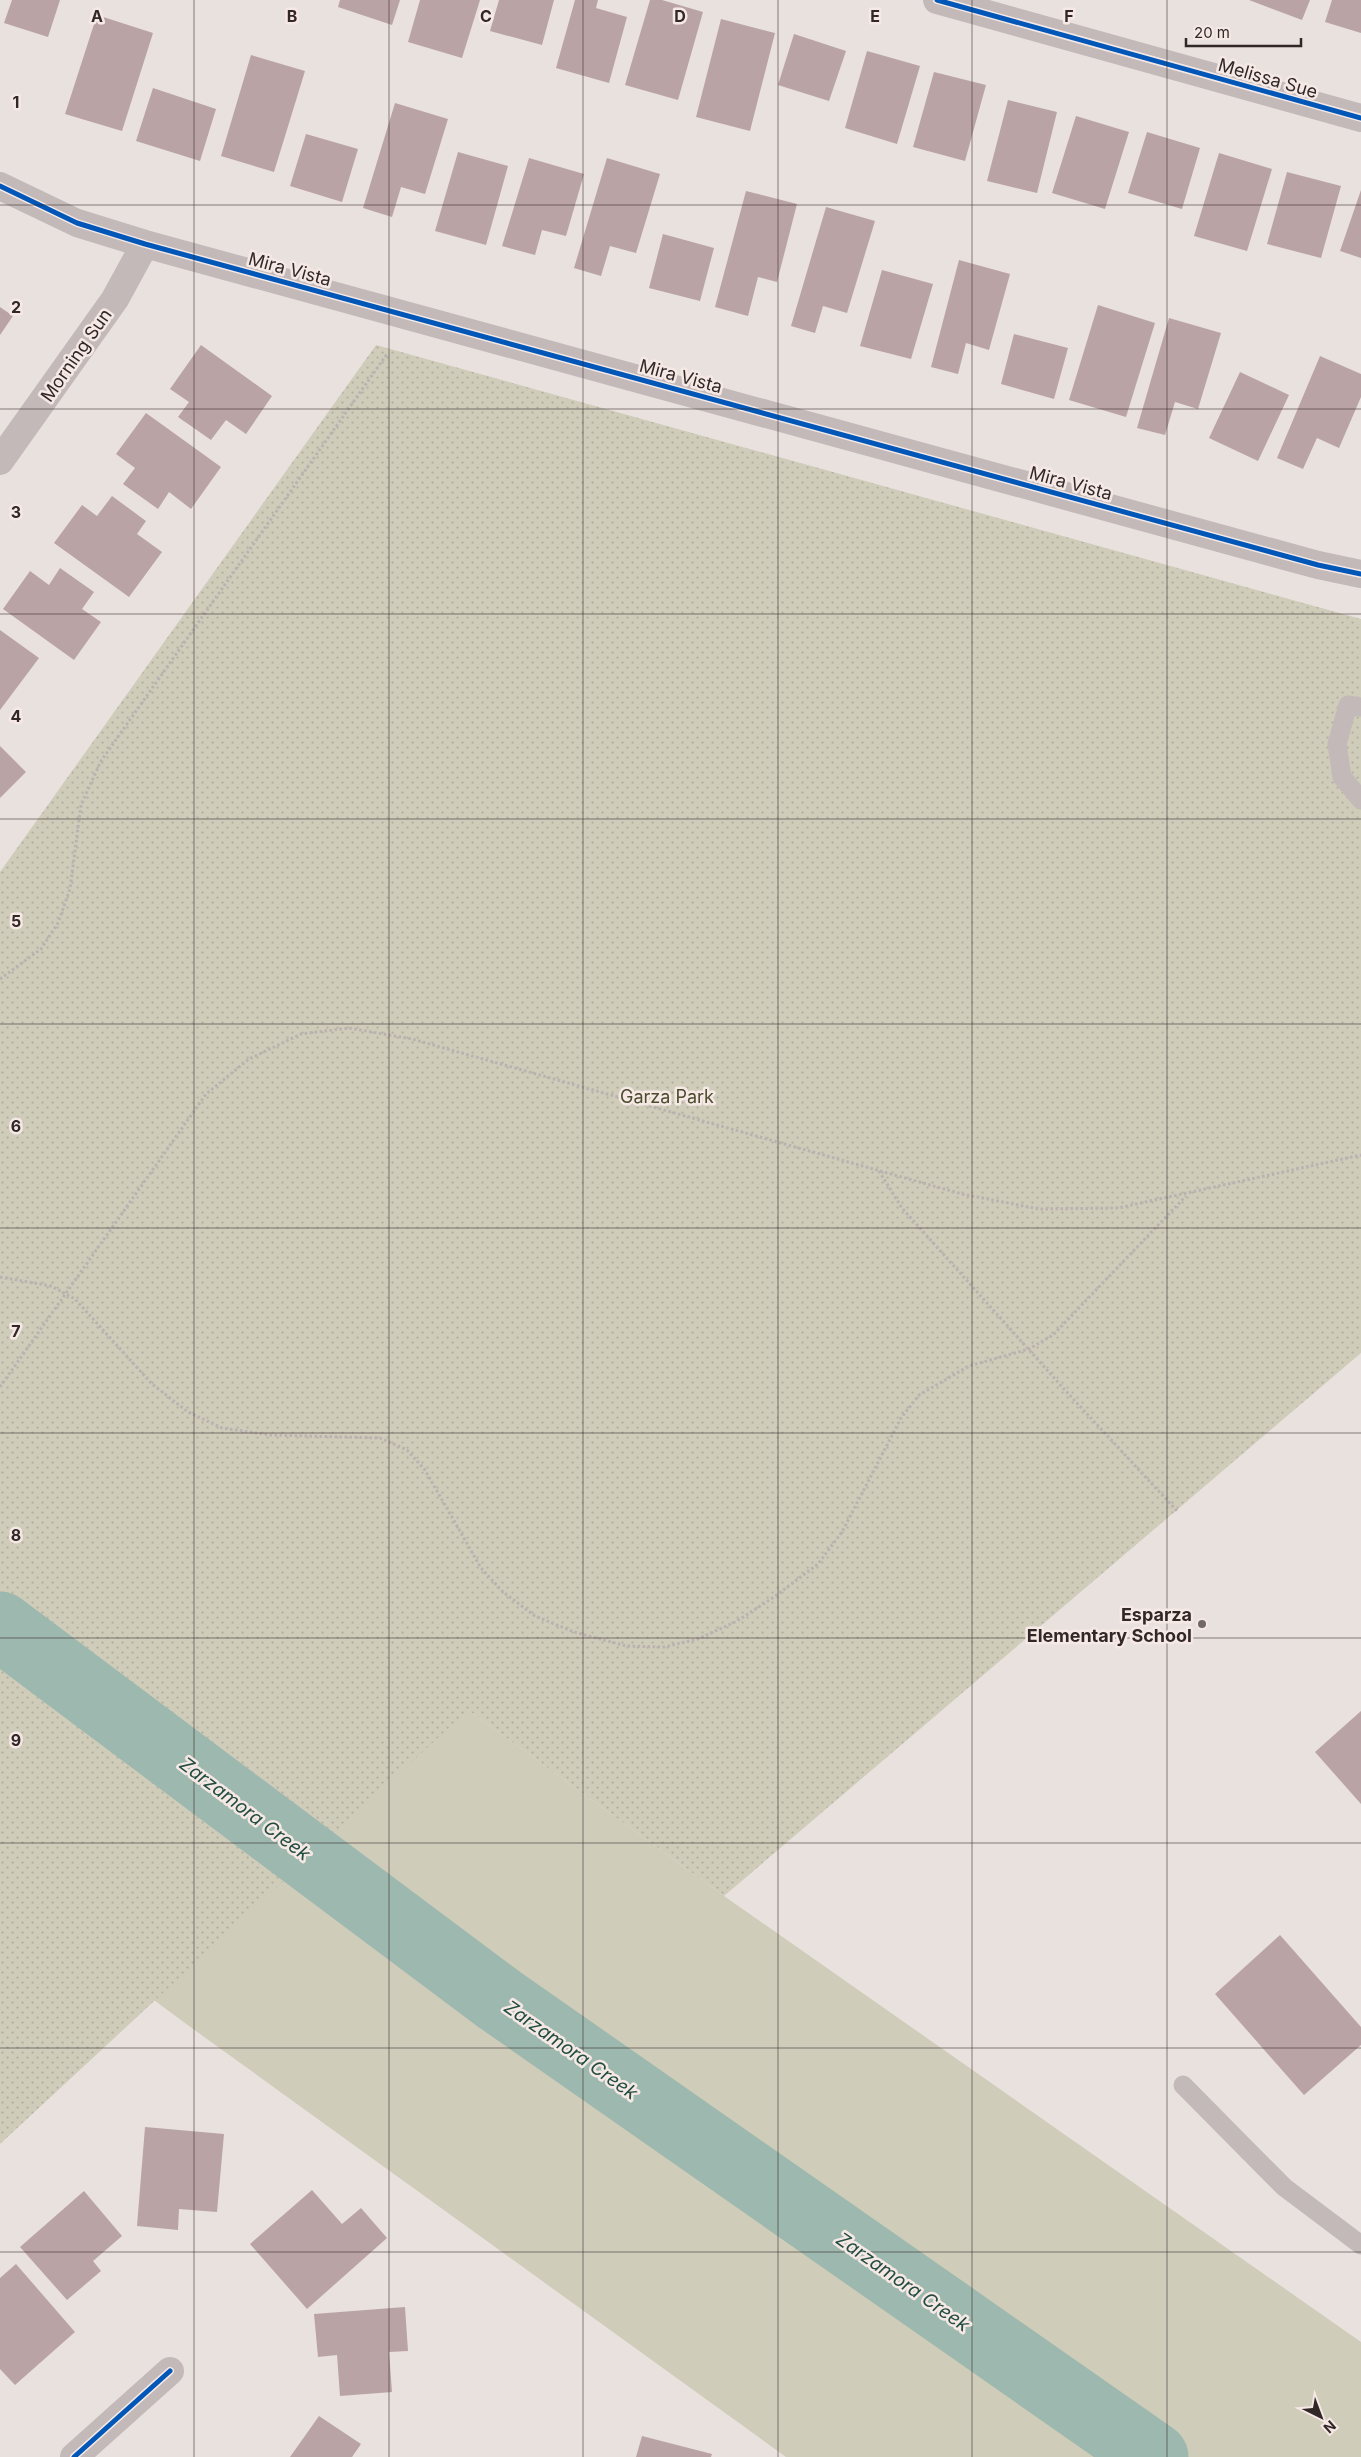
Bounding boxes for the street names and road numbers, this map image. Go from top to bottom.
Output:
street label: Melissa Sue [1216,54,1320,102]
street label: Mira Vista [246,248,334,290]
street label: Morning Sun [36,304,116,406]
street label: Mira Vista [637,355,725,397]
street label: Mira Vista [1027,462,1115,504]

